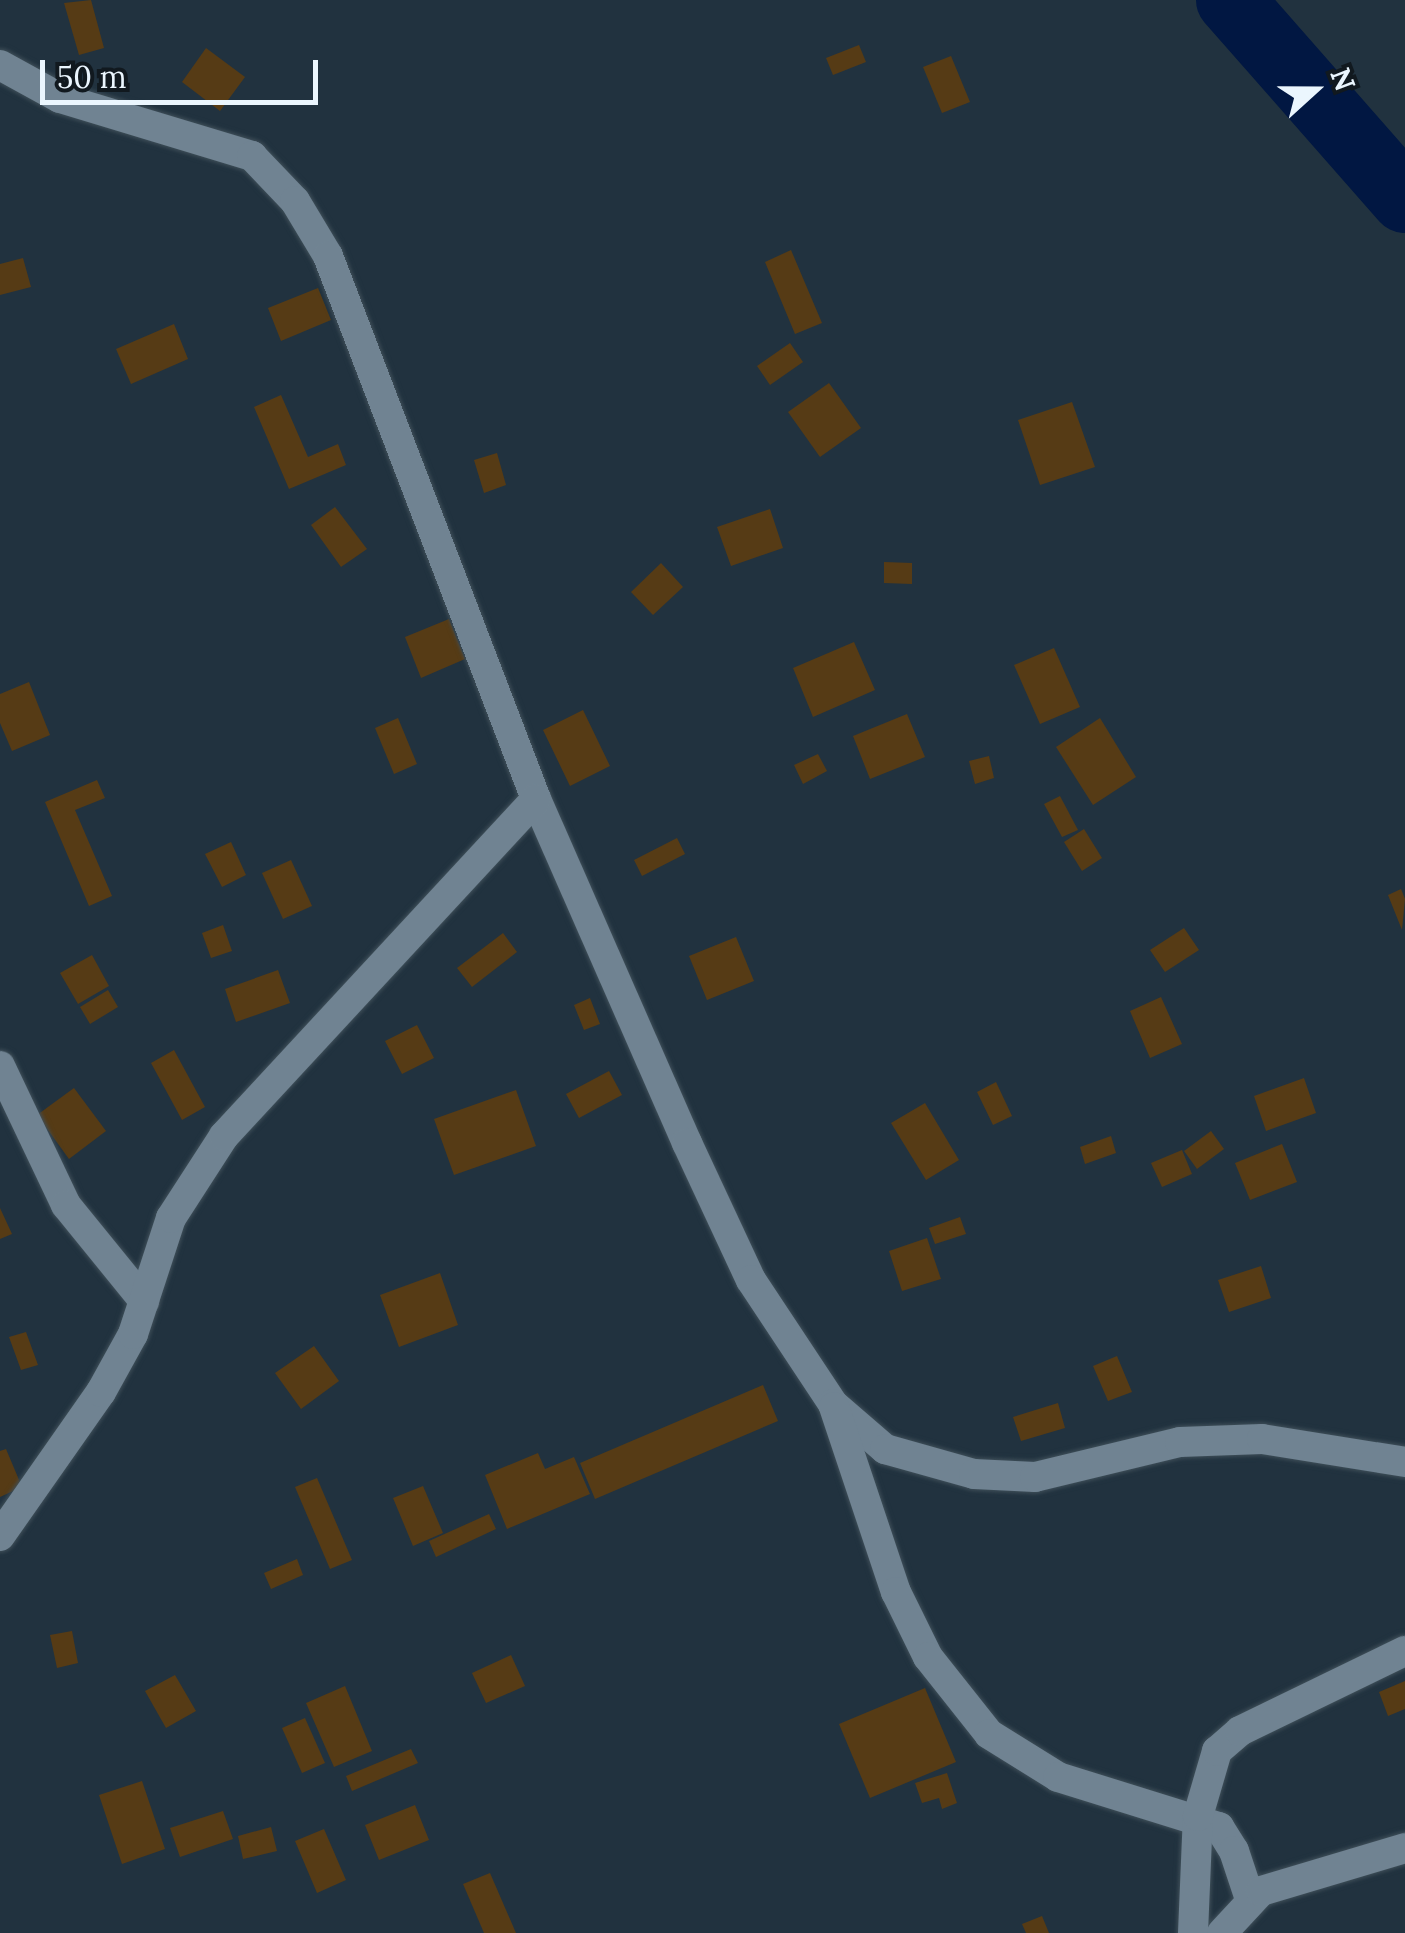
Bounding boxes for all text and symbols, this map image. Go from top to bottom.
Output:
scale bar [45,40,322,102]
north arrow [1265,40,1365,140]
text: 50 m [57,58,127,96]
text: N [1322,63,1364,96]

